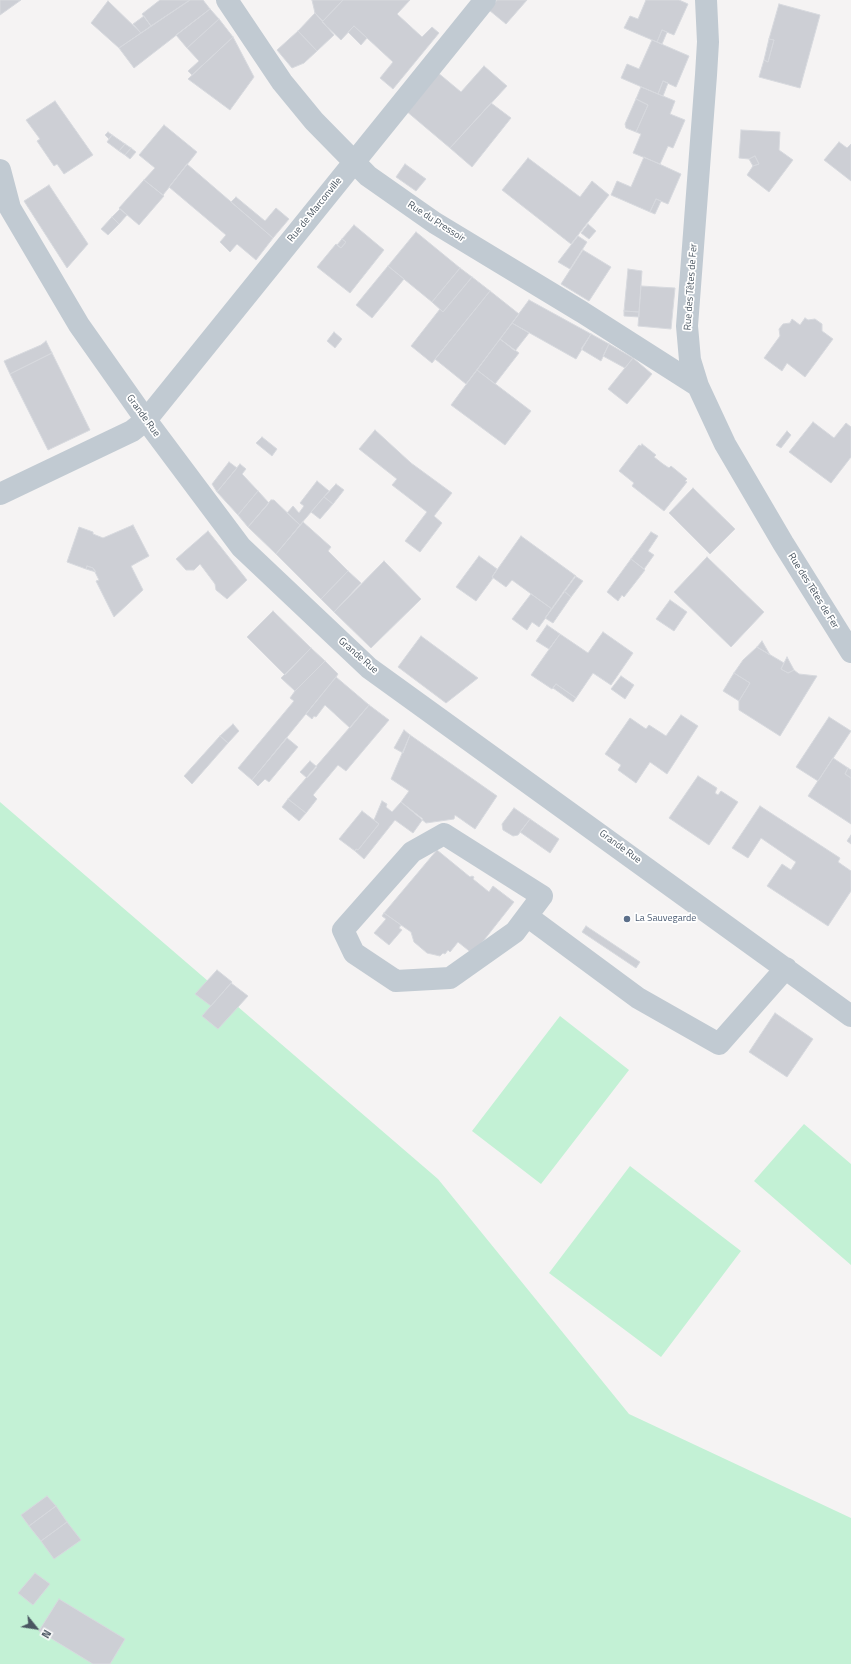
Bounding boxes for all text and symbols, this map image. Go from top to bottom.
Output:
street label: Rue de Marconville [285,175,345,245]
street label: Rue du Pressoir [405,199,467,245]
street label: Rue des Têtes de Fer [682,243,700,331]
street label: Grande Rue [124,393,162,439]
street label: Rue des Têtes de Fer [785,551,841,631]
street label: Grande Rue [336,635,380,677]
street label: Grande Rue [597,828,643,866]
place label: La Sauvegarde [635,913,696,925]
marker: La Sauvegarde [622,914,632,924]
north arrow [16,1608,56,1648]
text: N [38,1627,55,1641]

